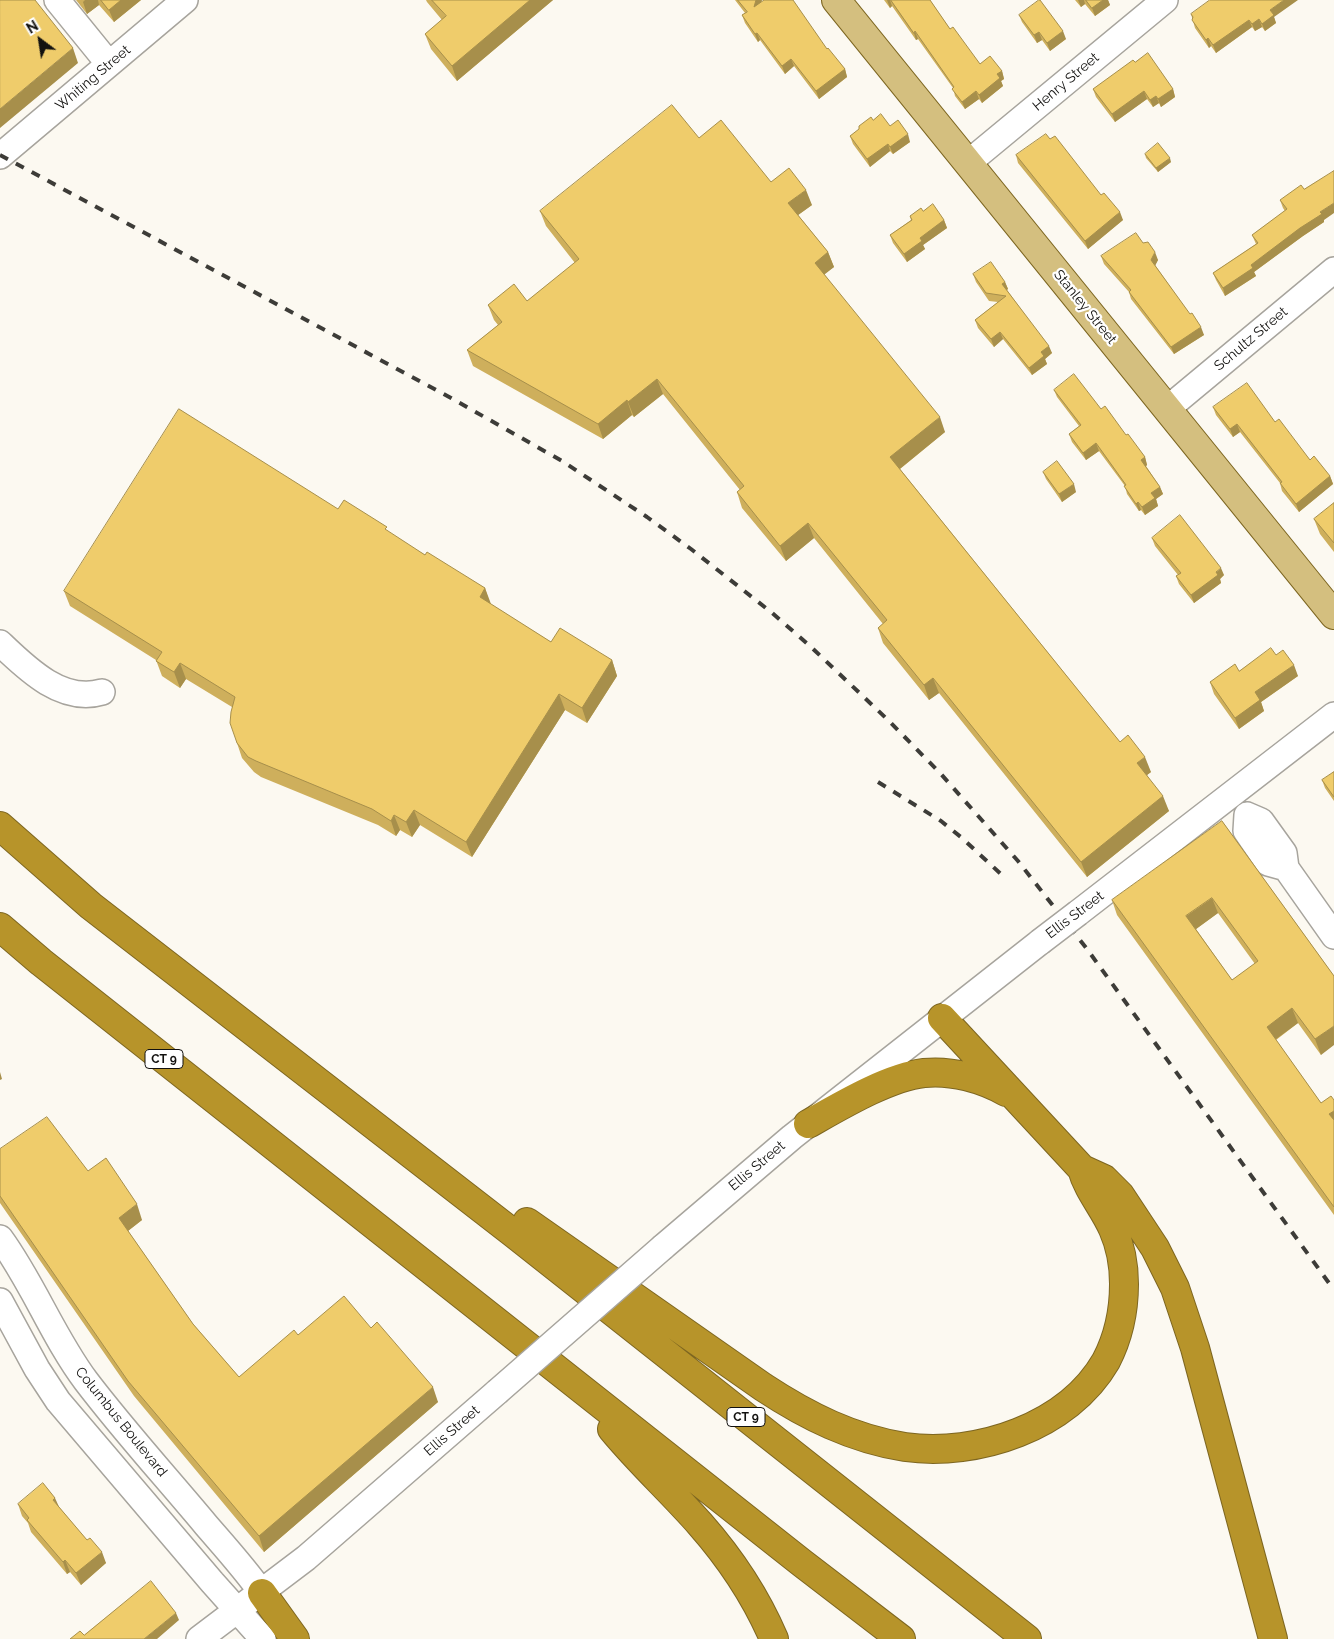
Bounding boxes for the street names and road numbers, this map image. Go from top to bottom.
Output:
street label: Whiting Street [52,42,134,114]
street label: Henry Street [1029,49,1103,115]
street label: Stanley Street [1050,266,1120,348]
street label: Schultz Street [1211,304,1291,374]
street label: Ellis Street [1043,888,1107,942]
road number: CT 9 [145,1050,183,1068]
street label: Ellis Street [725,1138,789,1194]
street label: Columbus Boulevard [72,1364,170,1480]
street label: Ellis Street [421,1402,483,1460]
road number: CT 9 [727,1408,765,1426]

